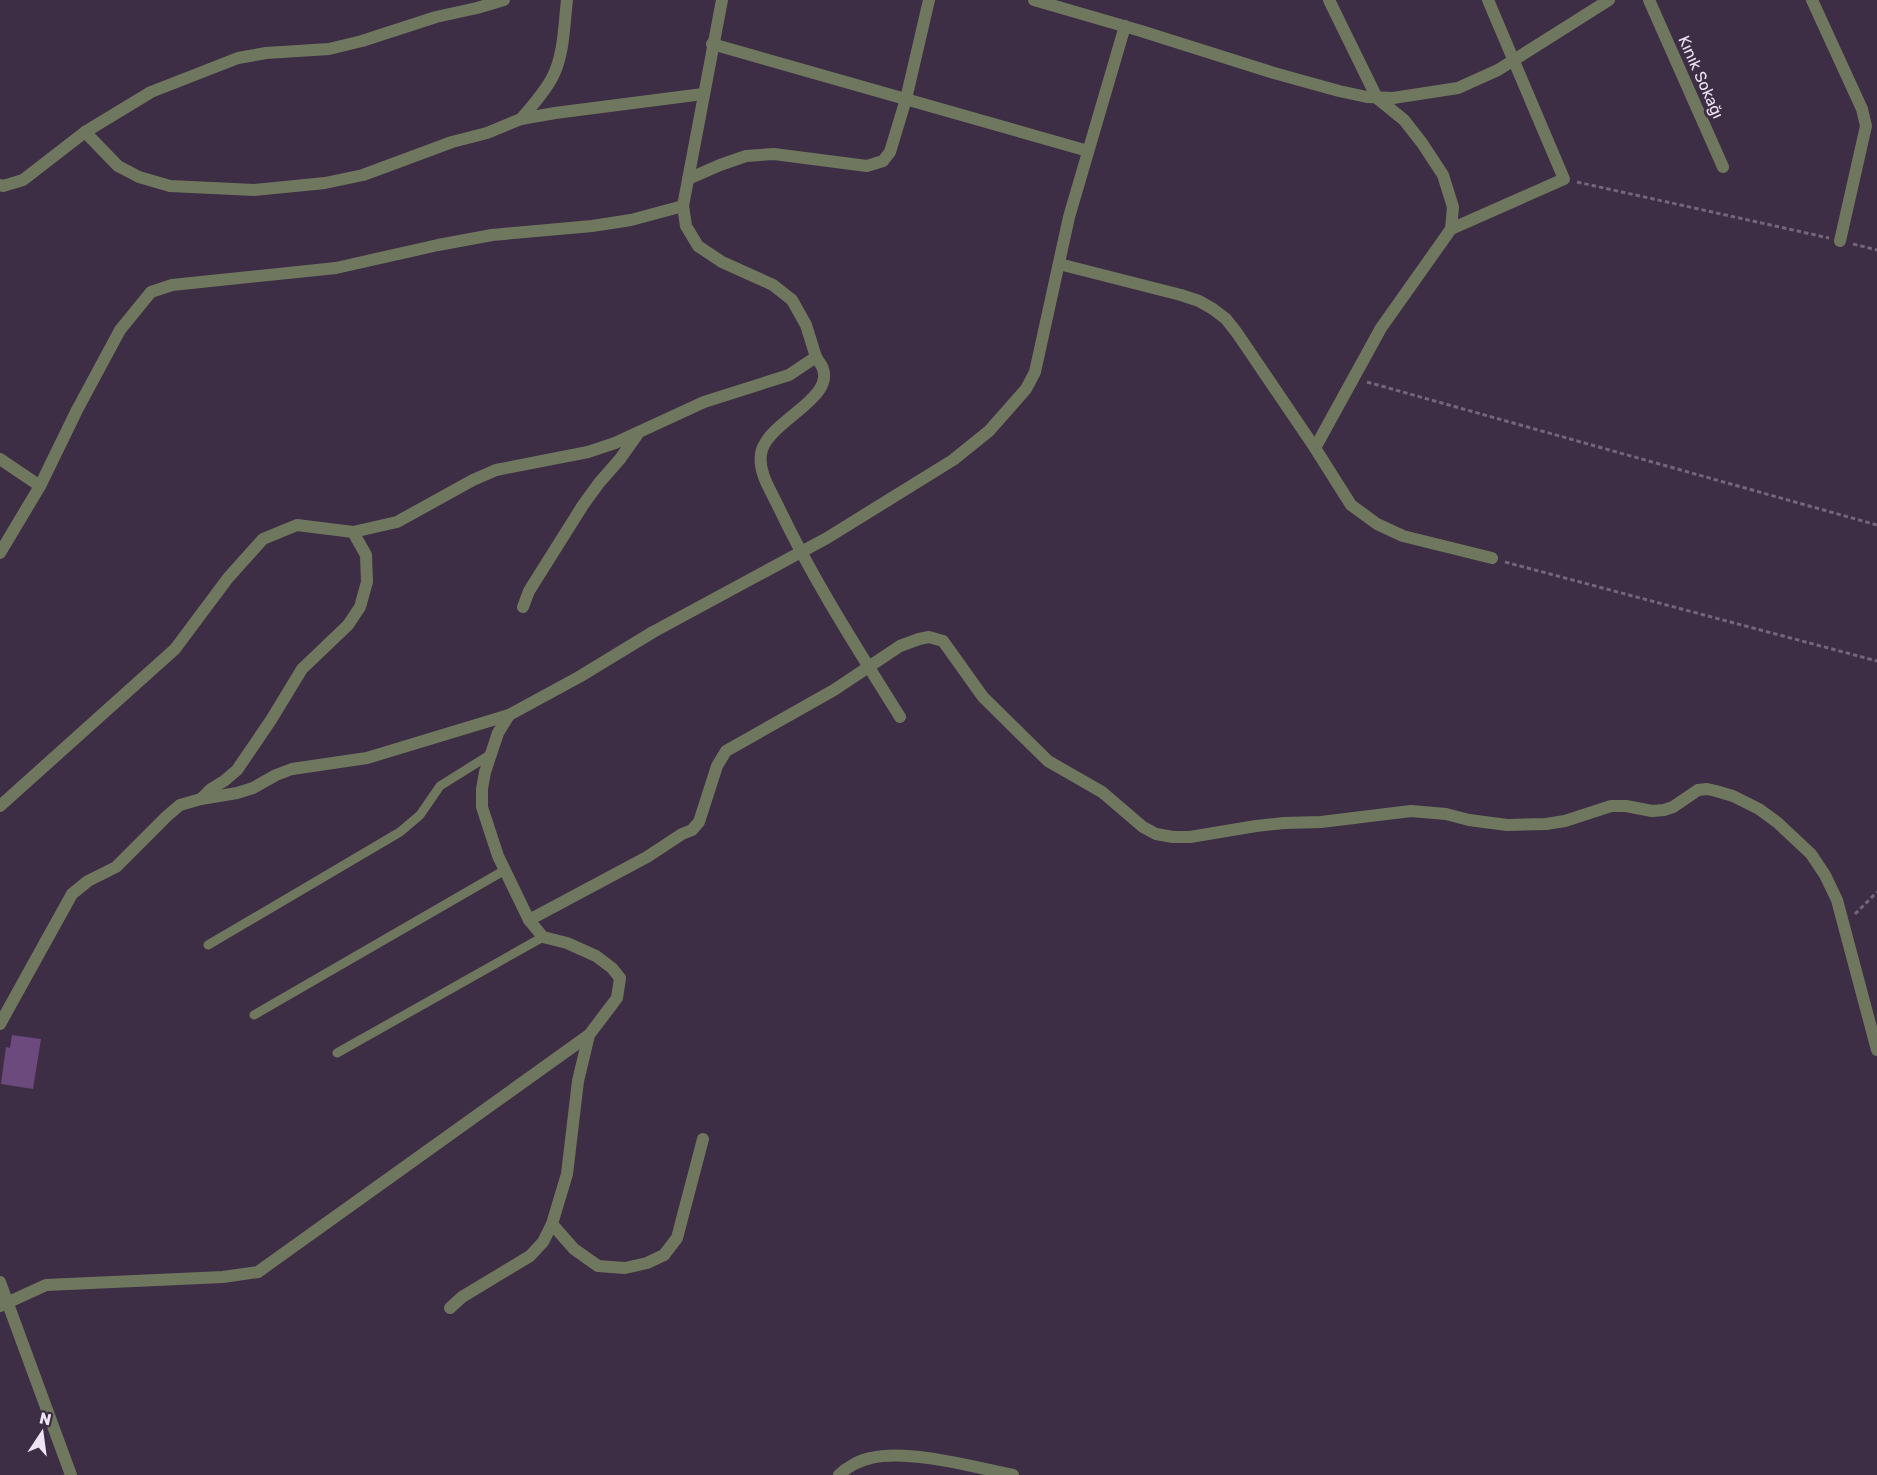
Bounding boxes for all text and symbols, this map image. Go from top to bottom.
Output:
street label: Kınık Sokağı [1674,33,1728,121]
north arrow [12,1403,72,1463]
text: N [38,1408,53,1429]

